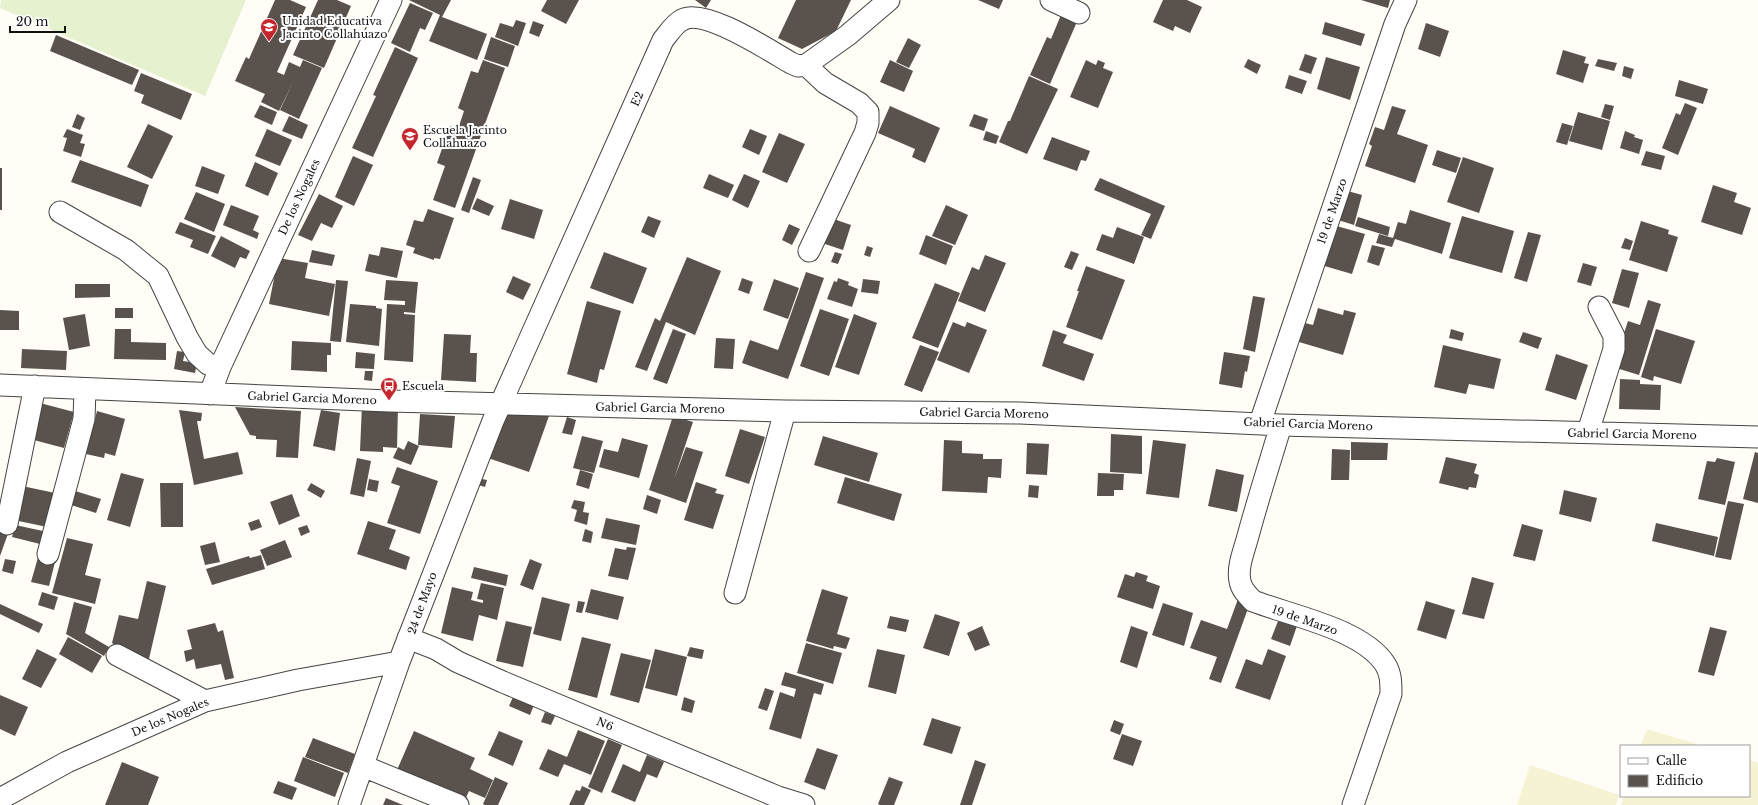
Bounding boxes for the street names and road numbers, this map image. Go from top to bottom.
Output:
street label: E2 [628,89,646,109]
street label: De los Nogales [275,157,323,237]
street label: 19 de Marzo [1314,176,1350,246]
street label: Gabriel Garcia Moreno [247,389,377,407]
street label: Gabriel Garcia Moreno [595,400,725,416]
street label: Gabriel Garcia Moreno [919,405,1049,421]
street label: Gabriel Garcia Moreno [1243,415,1373,433]
street label: Gabriel Garcia Moreno [1567,426,1697,442]
street label: 24 de Mayo [404,570,440,636]
street label: 19 de Marzo [1270,602,1340,638]
street label: De los Nogales [129,694,211,740]
street label: N6 [594,714,616,734]

